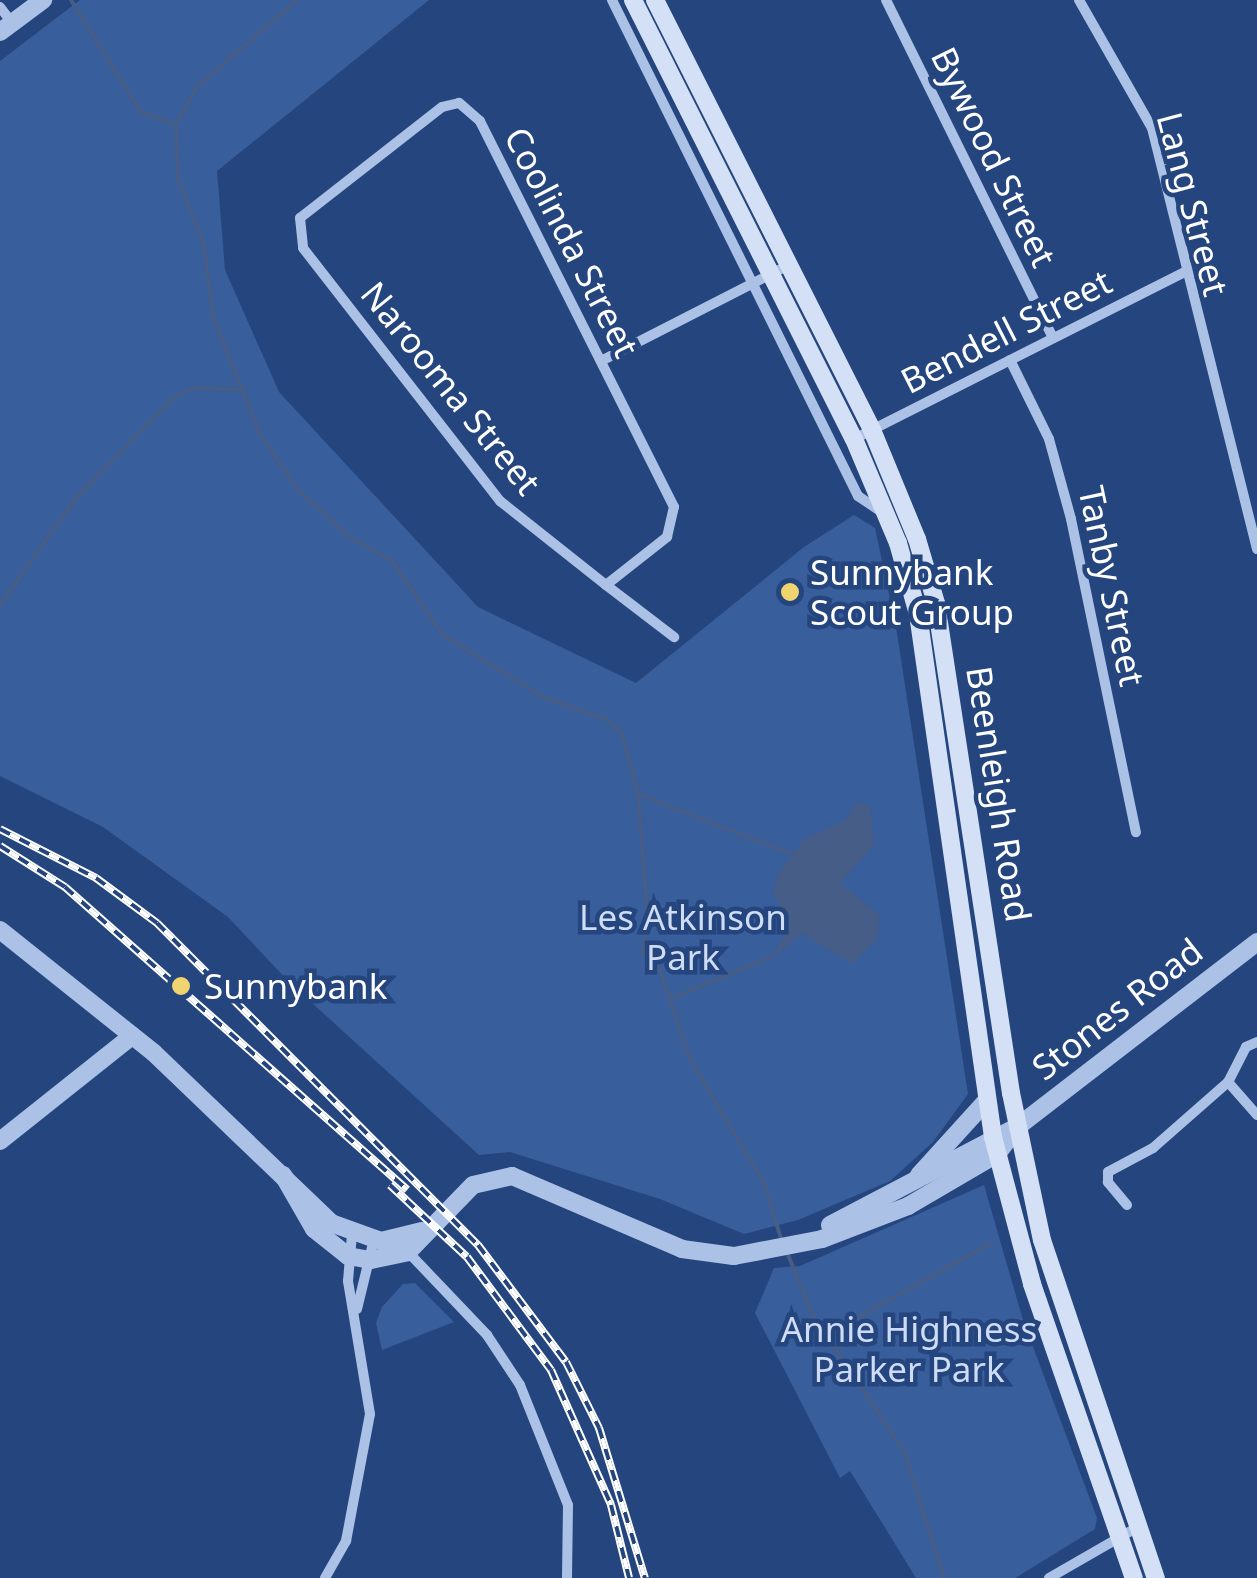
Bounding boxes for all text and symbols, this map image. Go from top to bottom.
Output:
street label: Bywood Street [923,40,1065,274]
street label: Lang Street [1148,108,1238,300]
street label: Coolinda Street [496,120,648,364]
street label: Bendell Street [894,260,1118,402]
street label: Narooma Street [352,273,550,503]
street label: Tanby Street [1070,482,1154,690]
place label: Sunnybank Scout Group [810,551,1014,633]
marker: Sunnybank Scout Group [779,581,801,603]
street label: Beenleigh Road [958,663,1040,925]
park label: Les Atkinson Park [579,896,787,978]
street label: Stones Road [1024,930,1210,1088]
place label: Sunnybank [204,965,387,1007]
marker: Sunnybank [168,973,194,999]
park label: Annie Highness Parker Park [781,1308,1037,1390]

